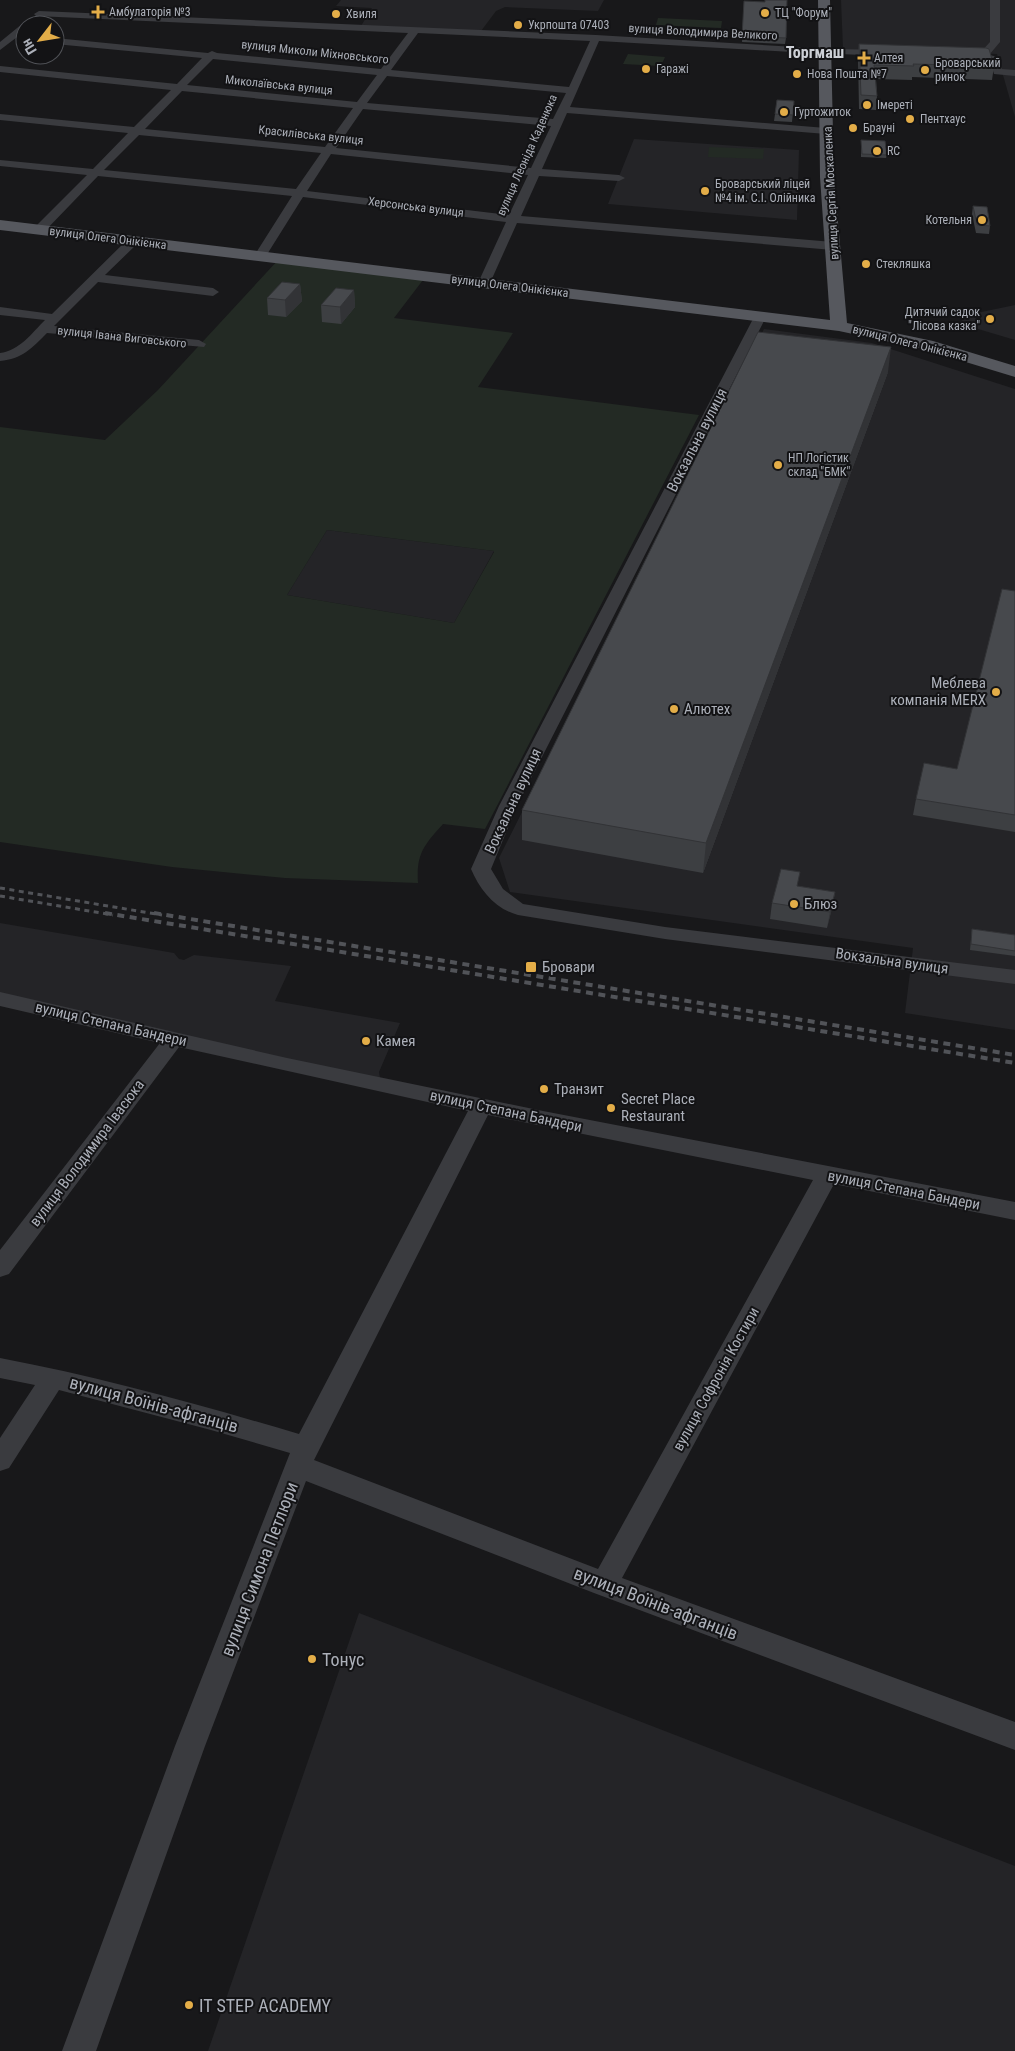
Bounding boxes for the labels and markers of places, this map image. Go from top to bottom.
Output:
marker: Амбулаторія №3 [91,5,105,19]
place label: Амбулаторія №3 [109,5,191,19]
place label: ТЦ "Форум" [775,6,832,20]
place label: Хвиля [346,7,377,21]
marker: ТЦ "Форум" [759,7,771,19]
marker: Хвиля [330,8,342,20]
place label: Укрпошта 07403 [528,18,609,32]
marker: Укрпошта 07403 [512,19,524,31]
place label: Алтея [874,51,903,65]
marker: Алтея [858,52,870,64]
place label: Броварський ринок [935,56,1001,84]
place label: Гаражі [656,62,689,76]
marker: Гаражі [640,63,652,75]
marker: Броварський ринок [919,64,931,76]
place label: Нова Пошта №7 [807,67,887,81]
marker: Нова Пошта №7 [791,68,803,80]
place label: Імереті [877,98,913,112]
marker: Імереті [861,99,873,111]
place label: Гуртожиток [794,105,851,119]
marker: Гуртожиток [778,106,790,118]
place label: Пентхаус [920,112,966,126]
marker: Пентхаус [904,113,916,125]
place label: Брауні [863,121,895,135]
marker: Брауні [847,122,859,134]
place label: RC [887,144,900,158]
marker: RC [871,145,883,157]
place label: Броварський ліцей №4 ім. С.І. Олійника [715,177,816,205]
marker: Броварський ліцей №4 ім. С.І. Олійника [699,185,711,197]
place label: Котельня [926,213,972,227]
marker: Котельня [976,214,988,226]
place label: Стекляшка [876,257,931,271]
marker: Стекляшка [860,258,872,270]
place label: Дитячий садок "Лісова казка" [905,305,980,333]
marker: Дитячий садок "Лісова казка" [984,313,996,325]
place label: НП Логістик склад "БМК" [788,451,851,479]
marker: НП Логістик склад "БМК" [772,459,784,471]
place label: Меблева компанія MERX [890,674,986,709]
marker: Меблева компанія MERX [990,686,1002,698]
place label: Алютех [684,700,731,718]
marker: Алютех [668,703,680,715]
place label: Блюз [804,895,837,913]
marker: Блюз [788,898,800,910]
place label: Бровари [542,958,595,976]
marker: Бровари [524,960,538,974]
place label: Камея [376,1032,416,1050]
marker: Камея [360,1035,372,1047]
place label: Транзит [554,1080,604,1098]
marker: Транзит [538,1083,550,1095]
place label: Secret Place Restaurant [621,1090,695,1125]
marker: Secret Place Restaurant [605,1102,617,1114]
place label: Тонус [322,1649,364,1670]
marker: Тонус [306,1653,318,1665]
place label: IT STEP ACADEMY [199,1995,332,2016]
marker: IT STEP ACADEMY [183,1999,195,2011]

